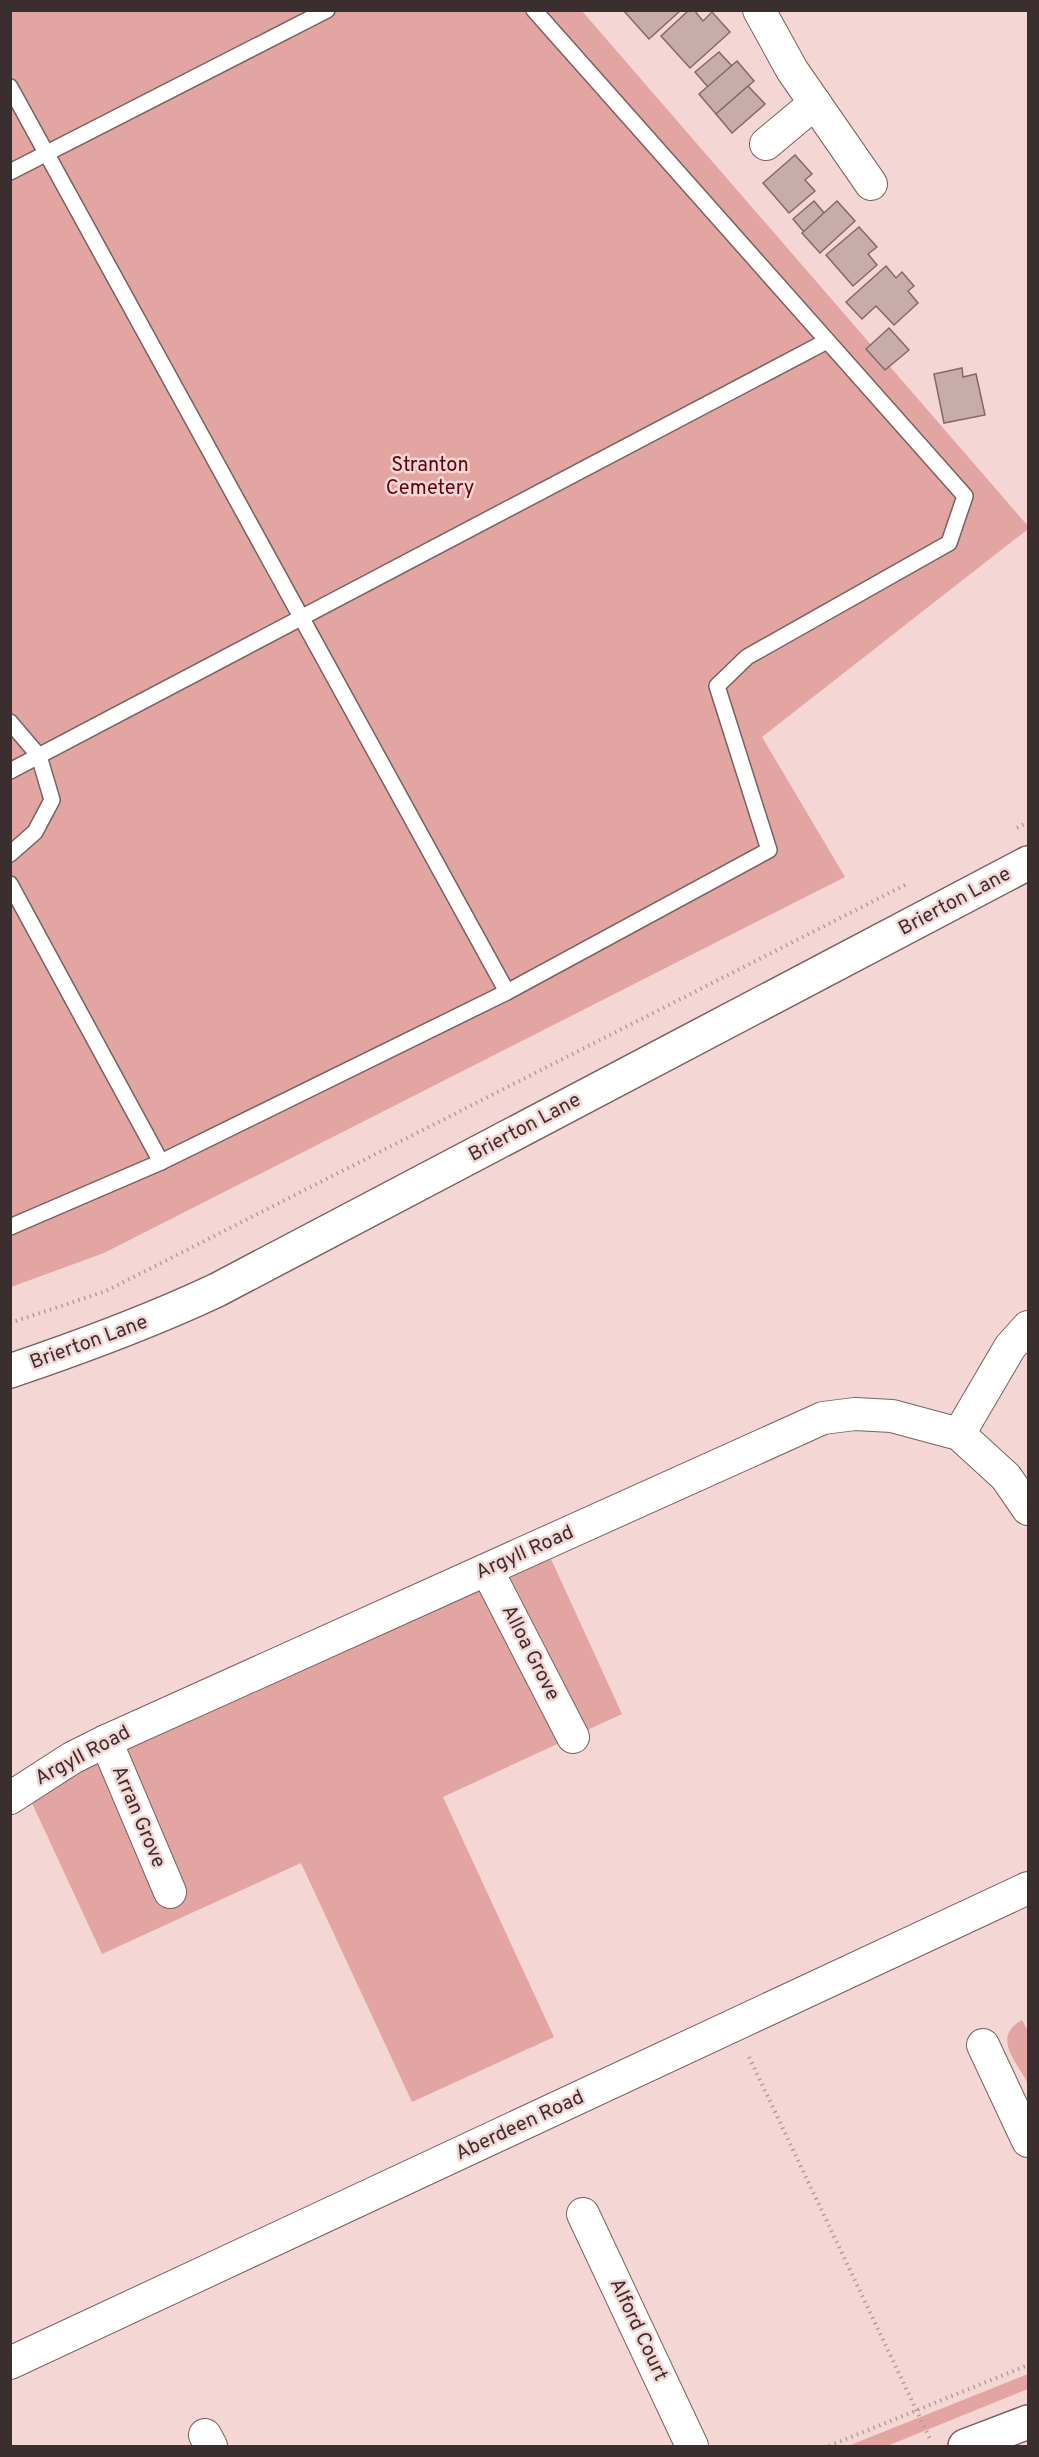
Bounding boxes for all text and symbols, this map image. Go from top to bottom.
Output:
park label: Stranton Cemetery [386,453,474,502]
street label: Brierton Lane [894,862,1016,942]
street label: Brierton Lane [464,1088,586,1168]
street label: Brierton Lane [26,1310,152,1376]
street label: Argyll Road [472,1520,578,1586]
street label: Alloa Grove [495,1601,565,1705]
street label: Argyll Road [31,1720,135,1792]
street label: Arran Grove [105,1762,171,1872]
street label: Aberdeen Road [452,2085,588,2167]
street label: Alford Court [603,2274,673,2386]

